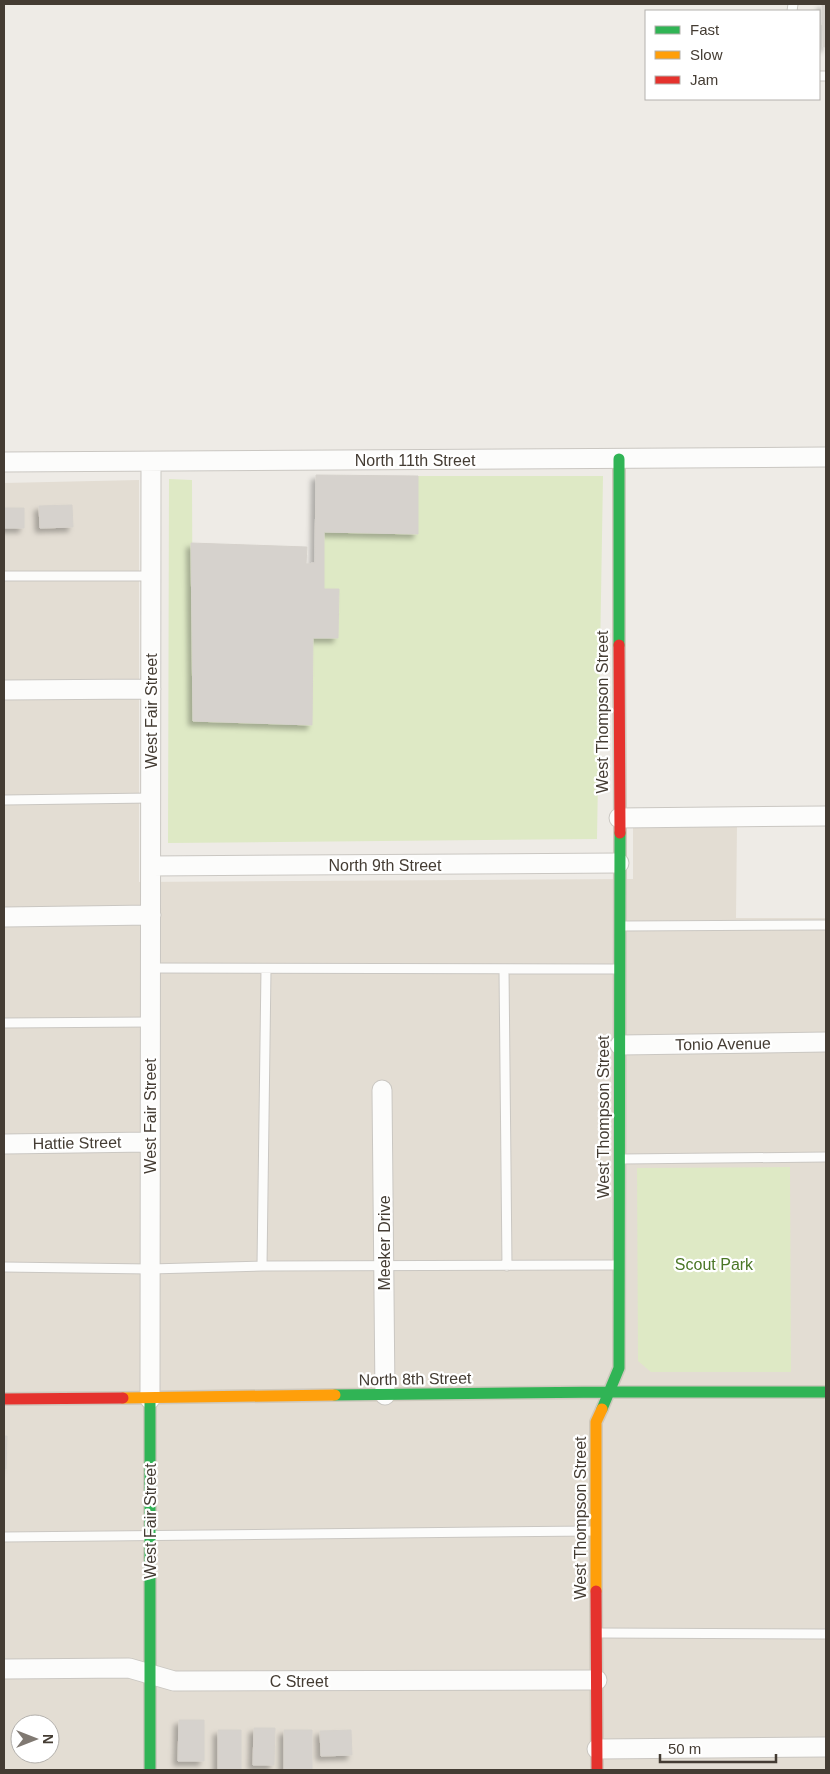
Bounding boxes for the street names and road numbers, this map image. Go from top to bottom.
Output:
street label: North 11th Street [355,452,476,469]
street label: West Thompson Street [594,630,611,794]
street label: West Fair Street [143,653,160,769]
street label: North 9th Street [329,857,442,874]
street label: West Thompson Street [595,1035,612,1199]
street label: Tonio Avenue [675,1035,771,1053]
street label: West Fair Street [142,1058,159,1174]
street label: Hattie Street [32,1134,122,1152]
street label: Meeker Drive [376,1195,393,1291]
street label: North 8th Street [358,1370,472,1388]
street label: West Thompson Street [572,1436,589,1600]
street label: West Fair Street [142,1463,159,1579]
street label: C Street [270,1673,329,1690]

